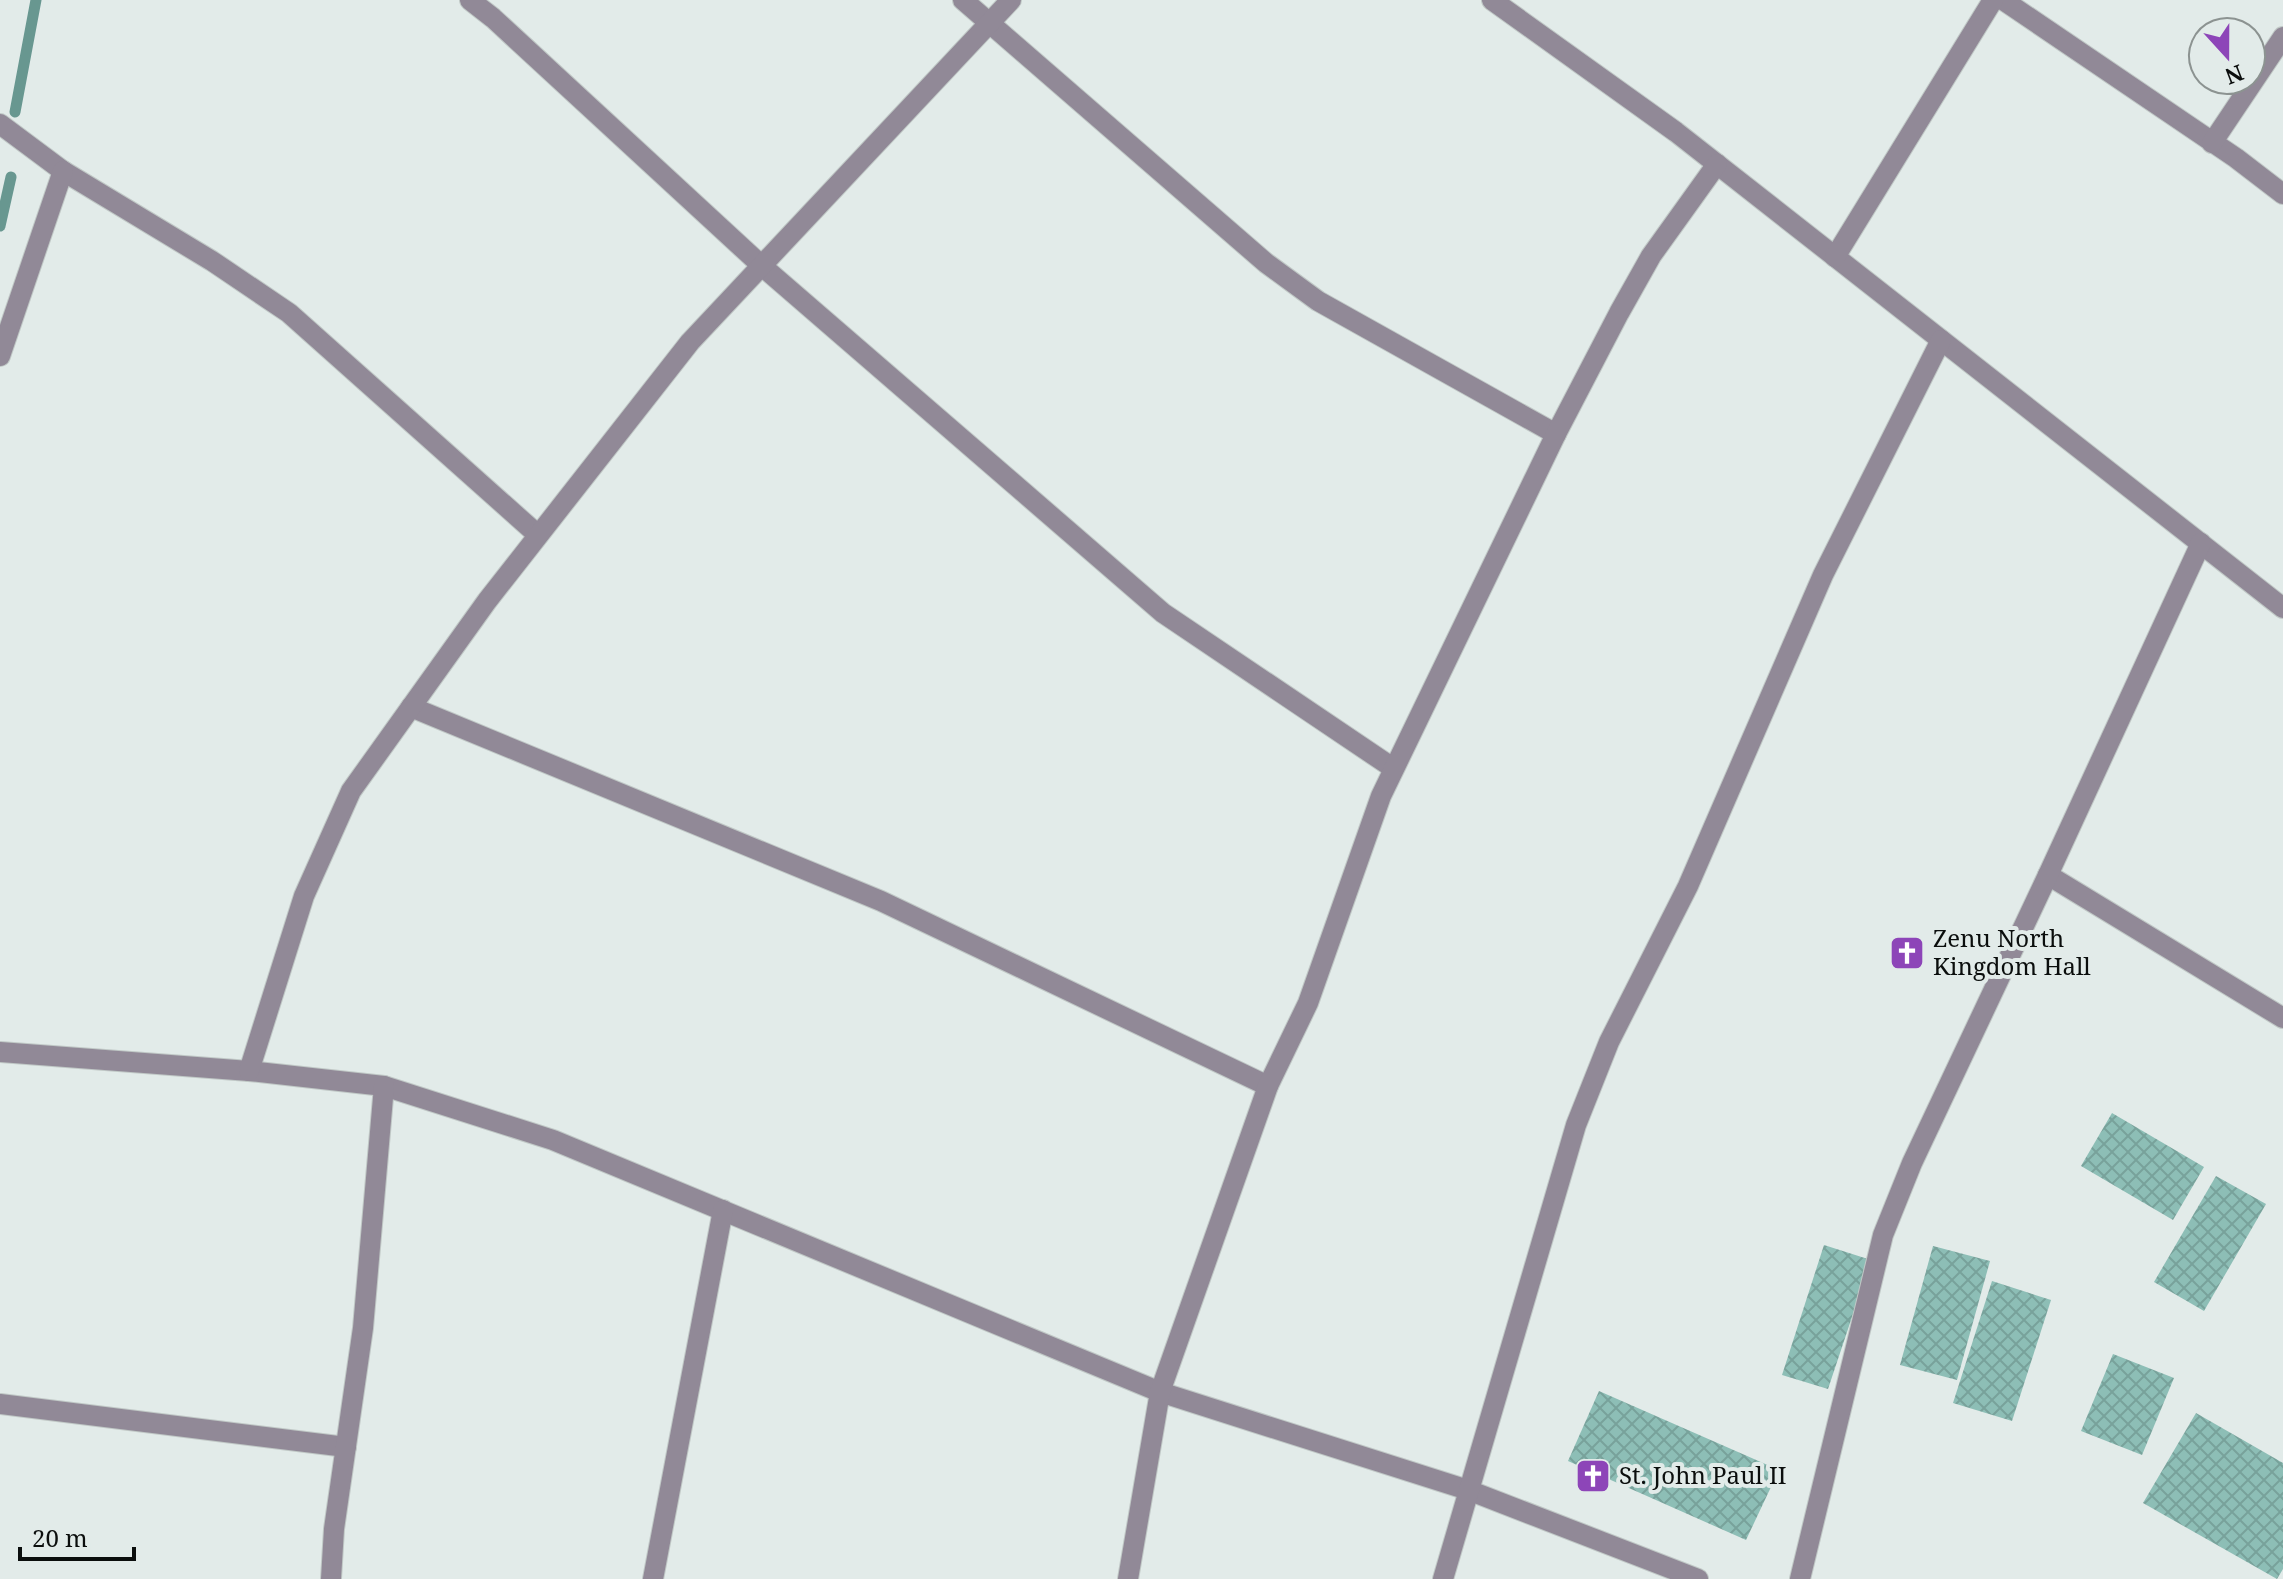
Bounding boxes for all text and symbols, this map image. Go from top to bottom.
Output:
north arrow [2187,16,2267,96]
text: N [2221,58,2248,93]
place label: Zenu North Kingdom Hall [1933,921,2091,982]
church icon: Zenu North Kingdom Hall [1888,934,1926,972]
church icon: St. John Paul II [1574,1457,1612,1495]
place label: St. John Paul II [1619,1458,1787,1491]
scale bar [20,1511,134,1561]
text: 20 m [32,1521,88,1554]

